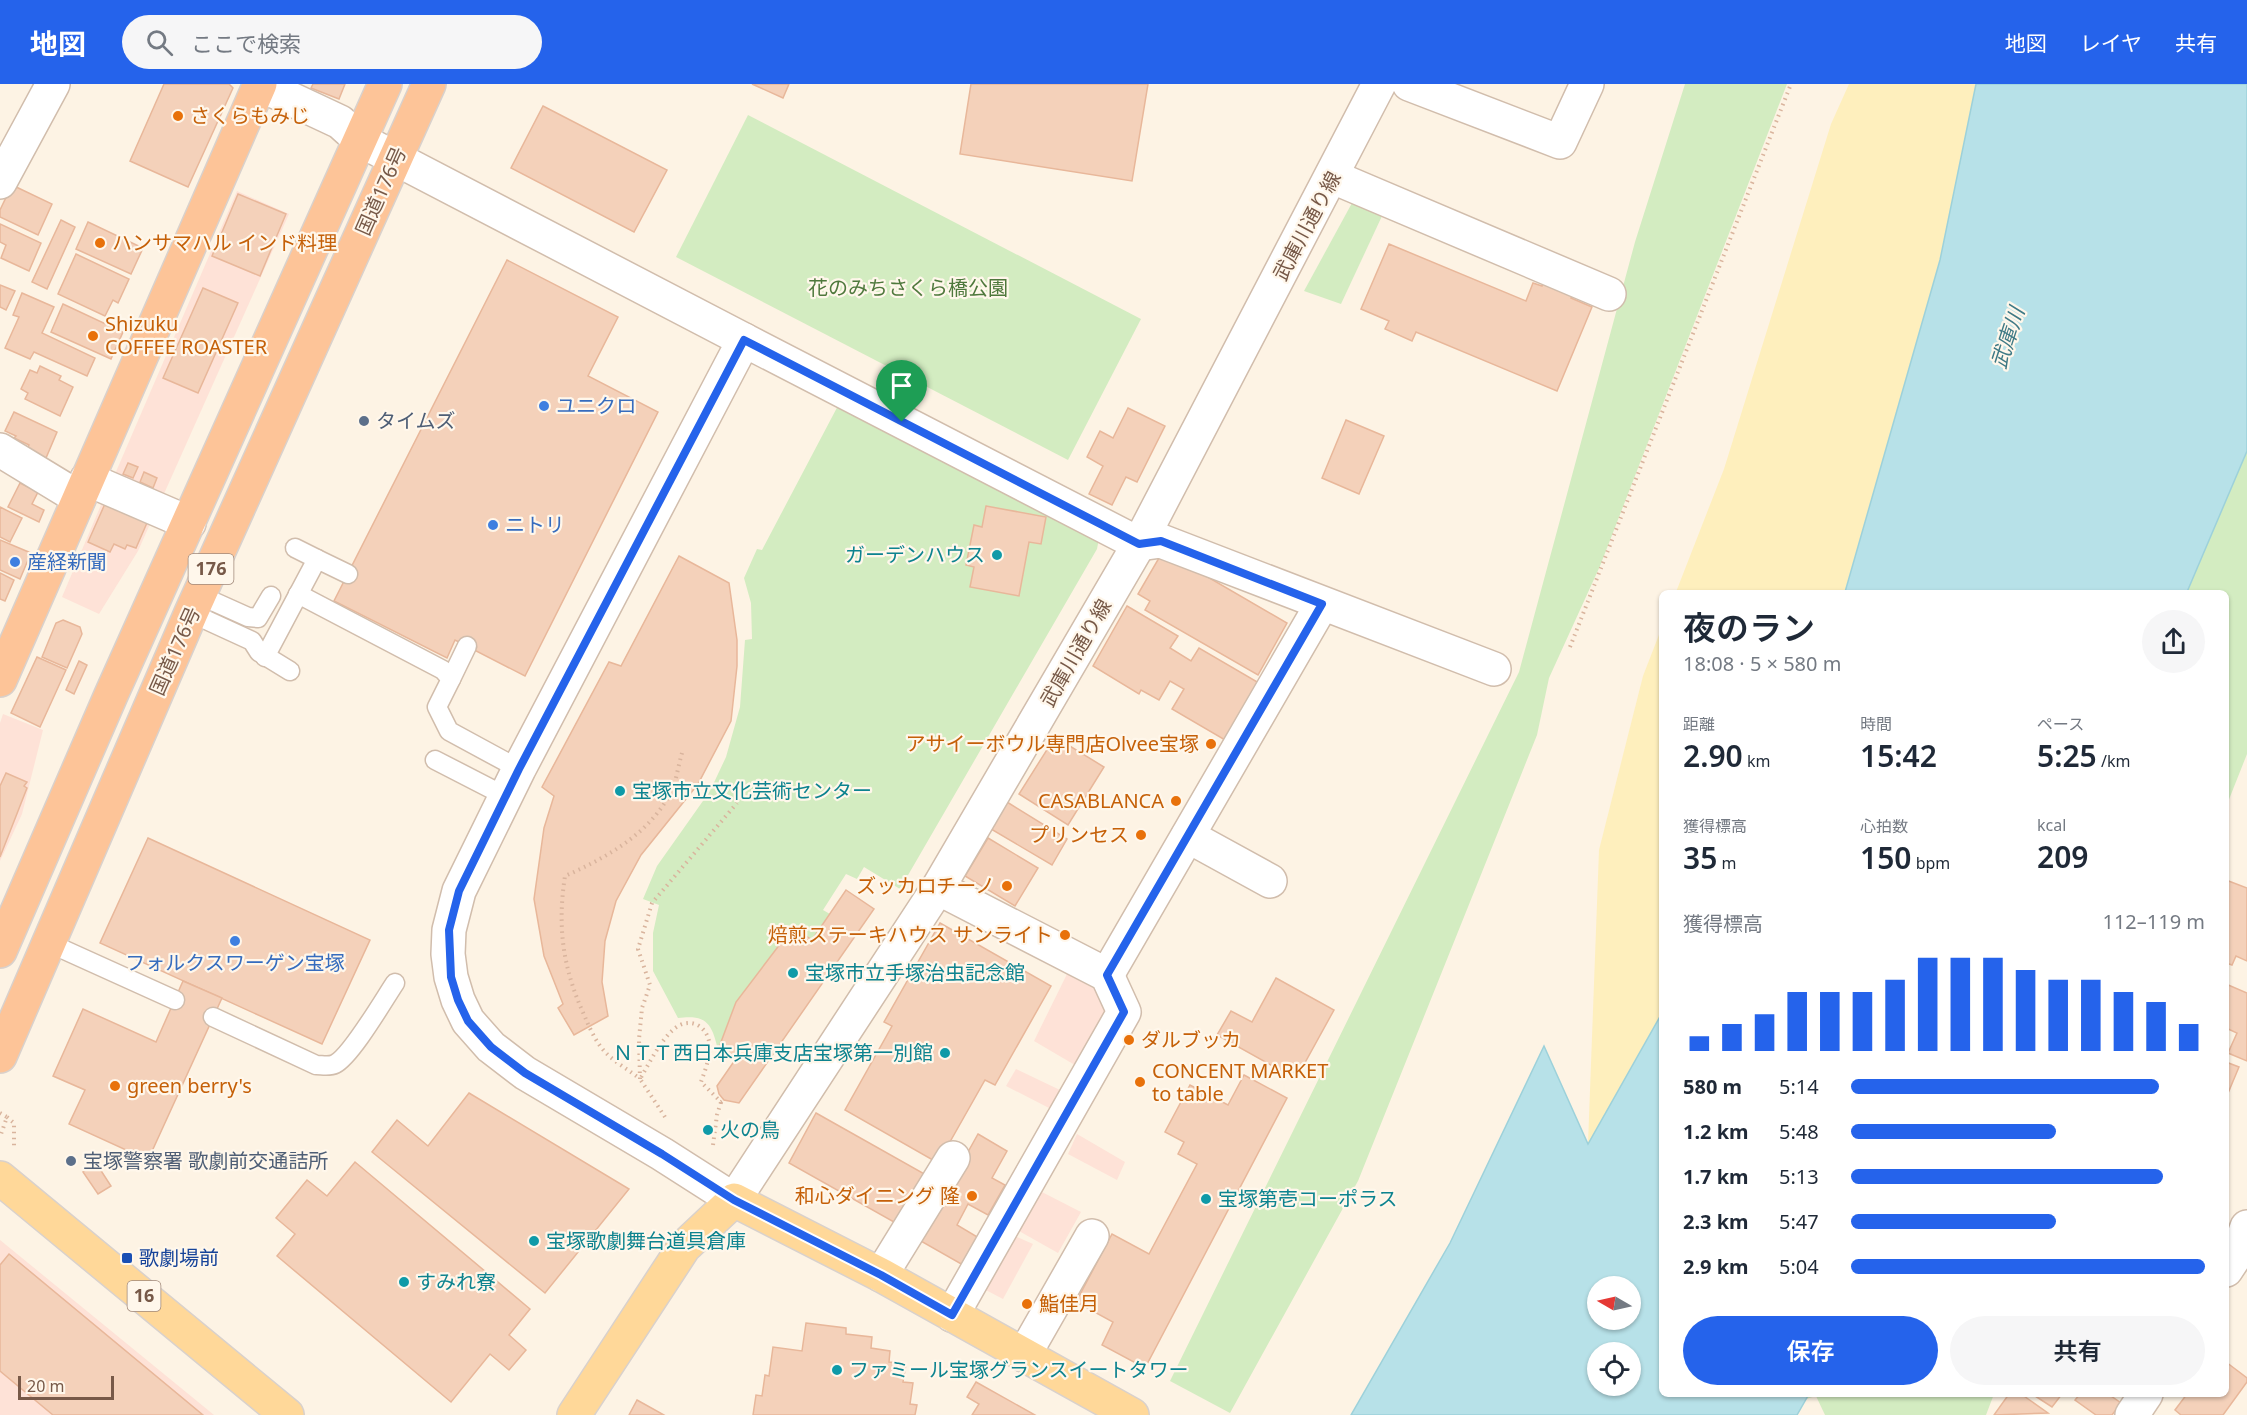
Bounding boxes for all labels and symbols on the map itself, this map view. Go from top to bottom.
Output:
place label: さくらもみじ [190,102,310,129]
marker: さくらもみじ [171,109,185,123]
street label: 国道176号 [349,142,412,239]
street label: 武庫川通り線 [1266,166,1347,285]
place label: ハンサマハル インド料理 [112,229,337,256]
marker: ハンサマハル インド料理 [93,236,107,250]
park label: 花のみちさくら橋公園 [808,274,1008,301]
water label: 武庫川 [1984,302,2031,372]
place label: Shizuku COFFEE ROASTER [105,310,268,360]
marker: Shizuku COFFEE ROASTER [86,329,100,343]
pin [876,360,927,422]
place label: ユニクロ [556,392,636,419]
marker: ユニクロ [537,399,551,413]
place label: タイムズ [376,407,456,434]
marker: タイムズ [357,414,371,428]
place label: ニトリ [505,511,565,538]
marker: ニトリ [486,518,500,532]
place label: ガーデンハウス [845,541,985,568]
place label: 産経新聞 [27,548,107,575]
marker: ガーデンハウス [990,548,1004,562]
road number: 176 [188,554,234,584]
marker: 産経新聞 [8,555,22,569]
street label: 武庫川通り線 [1034,594,1117,711]
street label: 国道176号 [143,602,206,699]
place label: アサイーボウル専門店Olvee宝塚 [906,730,1199,757]
marker: アサイーボウル専門店Olvee宝塚 [1204,737,1218,751]
place label: 宝塚市立文化芸術センター [632,777,872,804]
marker: 宝塚市立文化芸術センター [613,784,627,798]
place label: CASABLANCA [1038,787,1164,814]
marker: CASABLANCA [1169,794,1183,808]
place label: プリンセス [1029,821,1129,848]
marker: プリンセス [1134,828,1148,842]
place label: ズッカロチーノ [856,872,995,899]
marker: ズッカロチーノ [1000,879,1014,893]
place label: 焙煎ステーキハウス サンライト [768,921,1053,948]
marker: 焙煎ステーキハウス サンライト [1058,928,1072,942]
marker: フォルクスワーゲン宝塚 [228,934,242,948]
place label: フォルクスワーゲン宝塚 [125,949,345,976]
place label: 宝塚市立手塚治虫記念館 [805,959,1025,986]
marker: 宝塚市立手塚治虫記念館 [786,966,800,980]
place label: ダルブッカ [1141,1026,1241,1053]
marker: ダルブッカ [1122,1033,1136,1047]
place label: ＮＴＴ西日本兵庫支店宝塚第一別館 [613,1039,933,1066]
marker: ＮＴＴ西日本兵庫支店宝塚第一別館 [938,1046,952,1060]
place label: CONCENT MARKET to table [1152,1057,1328,1107]
place label: green berry's [127,1072,252,1099]
marker: CONCENT MARKET to table [1133,1075,1147,1089]
marker: green berry's [108,1079,122,1093]
place label: 火の鳥 [720,1116,780,1143]
marker: 火の鳥 [701,1123,715,1137]
place label: 宝塚警察署 歌劇前交通詰所 [83,1147,328,1174]
marker: 宝塚警察署 歌劇前交通詰所 [64,1154,78,1168]
place label: 和心ダイニング 隆 [795,1182,960,1209]
place label: 宝塚第壱コーポラス [1218,1185,1398,1212]
marker: 和心ダイニング 隆 [965,1189,979,1203]
marker: 宝塚第壱コーポラス [1199,1192,1213,1206]
place label: 宝塚歌劇舞台道具倉庫 [546,1227,746,1254]
marker: 宝塚歌劇舞台道具倉庫 [527,1234,541,1248]
place label: 歌劇場前 [139,1244,219,1271]
marker: 歌劇場前 [120,1251,134,1265]
place label: すみれ寮 [416,1268,496,1295]
marker: すみれ寮 [397,1275,411,1289]
north arrow [1587,1276,1641,1330]
road number: 16 [128,1281,160,1311]
place label: 鮨佳月 [1039,1290,1099,1317]
marker: 鮨佳月 [1020,1297,1034,1311]
place label: ファミール宝塚グランスイートタワー [849,1356,1189,1383]
marker: ファミール宝塚グランスイートタワー [830,1363,844,1377]
scale bar [18,1373,114,1400]

